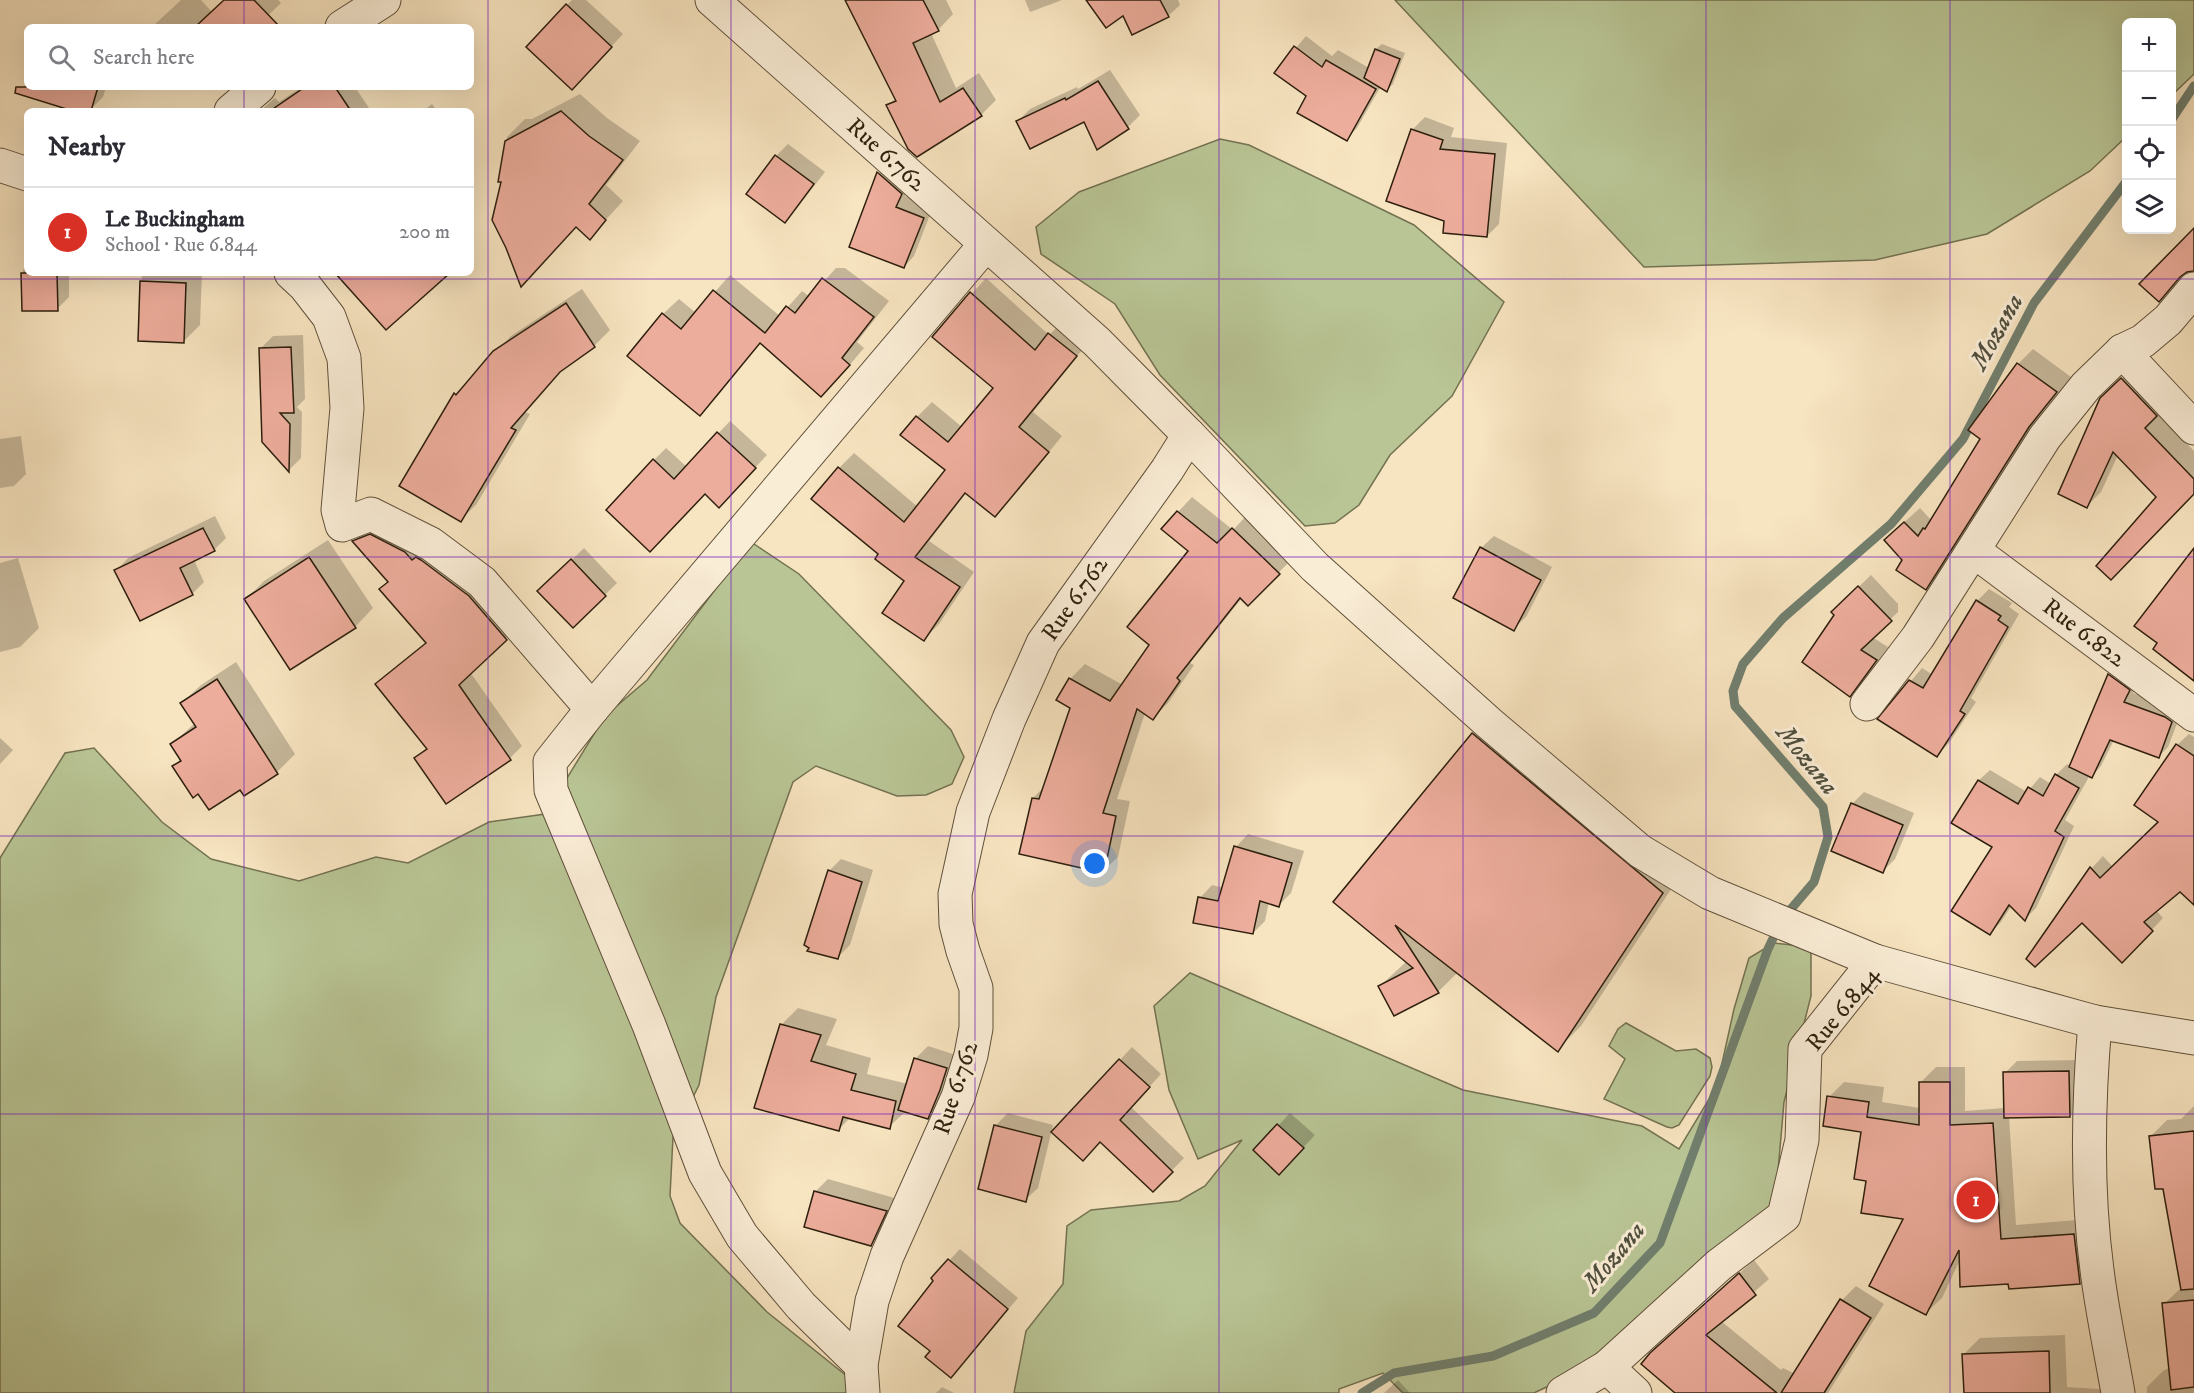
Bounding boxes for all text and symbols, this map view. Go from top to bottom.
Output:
map controls [2122,18,2176,234]
button: + [2122,18,2176,72]
search box [24,24,474,90]
icon: search [45,41,78,74]
text: Search here [93,44,195,71]
button: − [2122,72,2176,126]
street label: Rue 6.762 [840,112,932,198]
button: locate [2122,126,2176,180]
text: Nearby [48,131,125,164]
button: layers [2122,180,2176,234]
text: Le Buckingham [105,206,245,233]
text: 1 [64,220,71,245]
text: 200 m [399,220,450,245]
text: School · Rue 6.844 [105,233,257,258]
water label: Mozana [1962,288,2031,378]
street label: Rue 6.762 [1035,551,1115,647]
street label: Rue 6.822 [2036,592,2132,674]
water label: Mozana [1767,716,1846,802]
your location [1080,849,1109,878]
street label: Rue 6.844 [1800,960,1887,1057]
street label: Rue 6.762 [927,1037,985,1138]
pin: 1 [1956,1178,1996,1222]
water label: Mozana [1574,1215,1653,1300]

